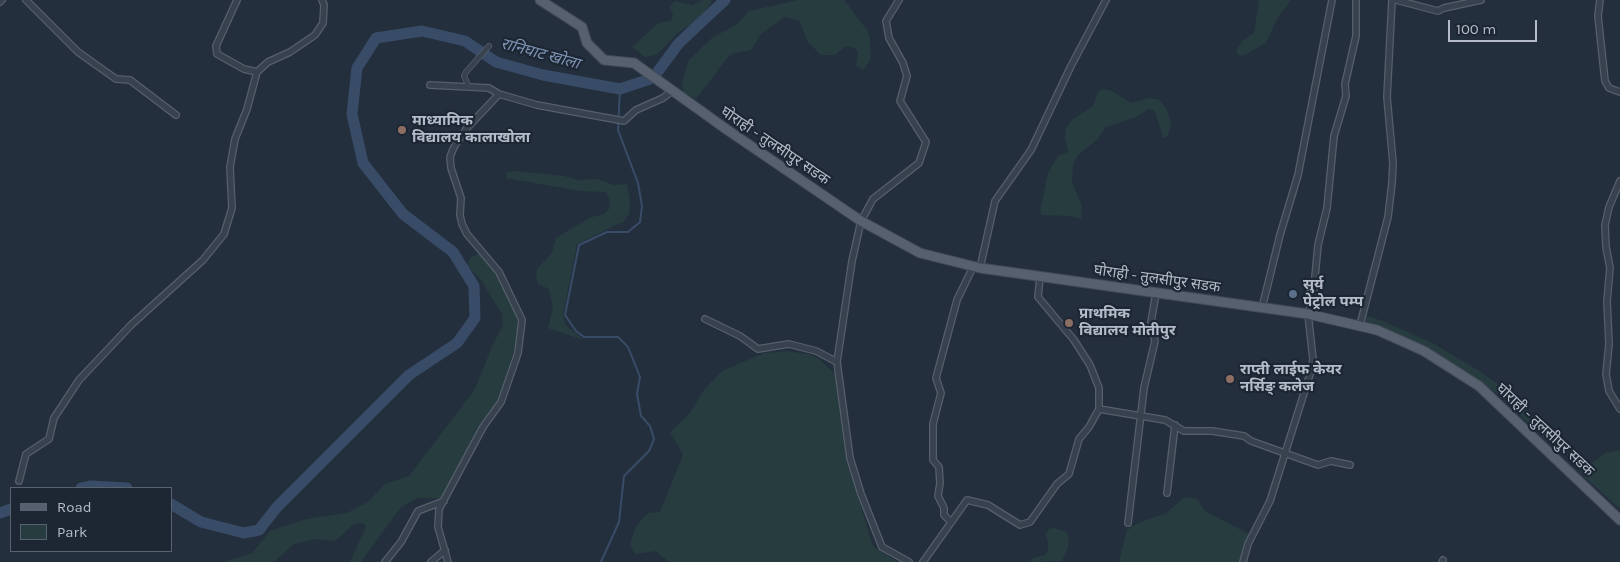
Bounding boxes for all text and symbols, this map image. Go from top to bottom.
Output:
scale bar [1450,10,1539,42]
text: 100 m [1456,20,1496,38]
water label: रानिघाट खोला [498,34,582,74]
street label: घोराही - तुलसीपुर सडक [717,103,833,189]
place label: माध्यामिक विद्यालय कालाखोला [412,112,530,147]
marker: माध्यामिक विद्यालय कालाखोला [396,124,408,136]
street label: घोराही - तुलसीपुर सडक [1093,261,1221,297]
place label: सुर्य पेट्रोल पम्प [1303,276,1363,311]
marker: सुर्य पेट्रोल पम्प [1287,288,1299,300]
place label: प्राथमिक विद्यालय मोतीपुर [1079,305,1176,340]
marker: प्राथमिक विद्यालय मोतीपुर [1063,317,1075,329]
place label: राप्ती लाईफ केयर नर्सिङ् कलेज [1240,361,1342,396]
marker: राप्ती लाईफ केयर नर्सिङ् कलेज [1224,373,1236,385]
street label: घोराही - तुलसीपुर सडक [1492,380,1598,480]
legend [10,487,172,552]
text: Road [57,498,92,516]
text: Park [57,523,87,541]

